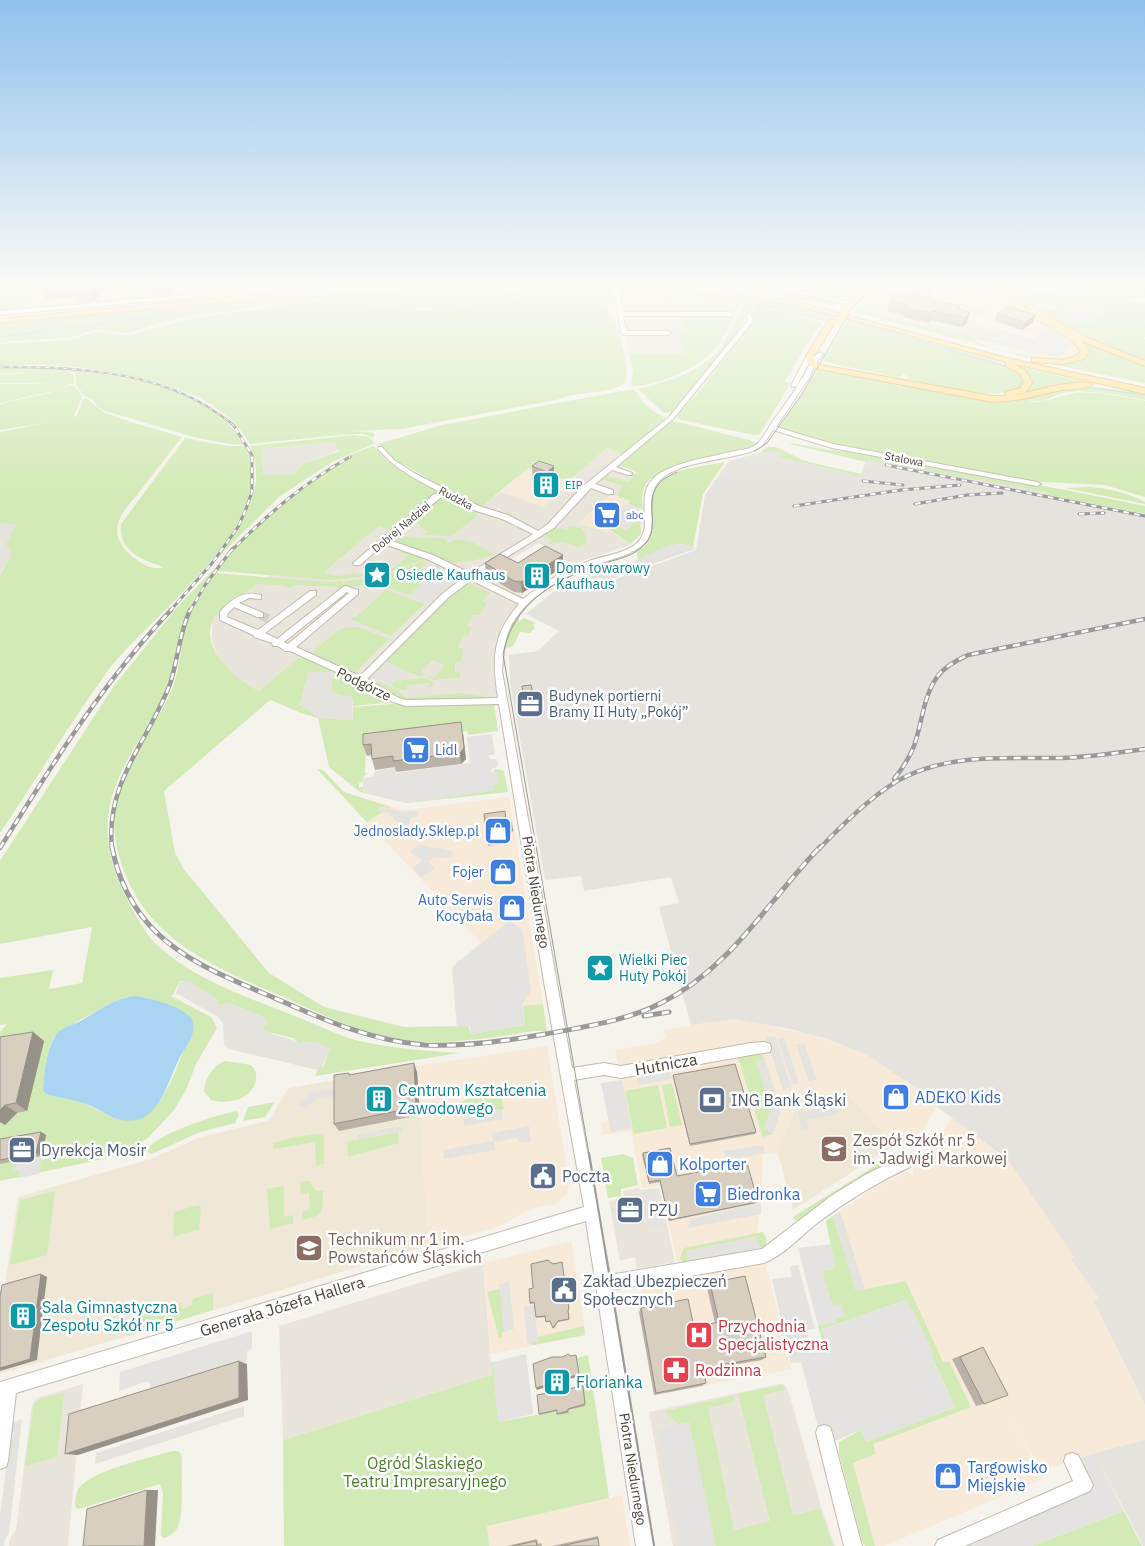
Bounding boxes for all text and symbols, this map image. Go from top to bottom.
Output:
street label: Stalowa [883,448,925,470]
building icon: EIP [531,470,561,500]
place label: EIP [565,478,583,492]
street label: Rudzka [437,483,475,513]
street label: Dobrej Nadziei [369,499,433,555]
supermarket icon: abc [592,500,622,530]
place label: abc [626,508,644,522]
place label: Dom towarowy Kaufhaus [556,559,650,593]
place icon: Osiedle Kaufhaus [362,560,392,590]
building icon: Dom towarowy Kaufhaus [522,561,552,591]
place label: Osiedle Kaufhaus [396,566,506,584]
street label: Podgórze [334,663,395,705]
place label: Budynek portierni Bramy II Huty „Pokój” [549,687,689,721]
office icon: Budynek portierni Bramy II Huty „Pokój” [515,689,545,719]
supermarket icon: Lidl [401,735,431,765]
place label: Lidl [435,741,458,759]
shop icon: Jednoslady.Sklep.pl [483,816,513,846]
place label: Jednoslady.Sklep.pl [353,822,479,840]
street label: Piotra Niedurnego [518,834,554,950]
shop icon: Fojer [488,857,518,887]
place label: Fojer [452,863,484,881]
place label: Auto Serwis Kocybała [418,891,494,925]
shop icon: Auto Serwis Kocybała [497,893,527,923]
place label: Wielki Piec Huty Pokój [619,951,687,985]
place icon: Wielki Piec Huty Pokój [585,953,615,983]
street label: Hutnicza [633,1049,699,1079]
place label: Centrum Kształcenia Zawodowego [398,1080,547,1118]
shop icon: ADEKO Kids [881,1082,911,1112]
building icon: Centrum Kształcenia Zawodowego [364,1084,394,1114]
bank icon: ING Bank Śląski [697,1085,727,1115]
place label: ADEKO Kids [915,1087,1001,1107]
place label: ING Bank Śląski [731,1089,846,1110]
place label: Zespół Szkół nr 5 im. Jadwigi Markowej [853,1130,1007,1168]
school or university icon: Zespół Szkół nr 5 im. Jadwigi Markowej [819,1134,849,1164]
office icon: Dyrekcja Mosir [7,1135,37,1165]
place label: Dyrekcja Mosir [41,1140,147,1160]
shop icon: Kolporter [645,1149,675,1179]
place label: Kolporter [679,1154,747,1174]
public building icon: Poczta [528,1161,558,1191]
place label: Poczta [562,1166,610,1186]
supermarket icon: Biedronka [693,1179,723,1209]
place label: Biedronka [727,1184,801,1204]
office icon: PZU [615,1195,645,1225]
place label: PZU [649,1200,678,1220]
place label: Technikum nr 1 im. Powstańców Śląskich [328,1229,482,1267]
school or university icon: Technikum nr 1 im. Powstańców Śląskich [294,1233,324,1263]
street label: Generała Józefa Hallera [197,1271,367,1341]
place label: Zakład Ubezpieczeń Społecznych [583,1271,727,1309]
public building icon: Zakład Ubezpieczeń Społecznych [549,1275,579,1305]
place label: Sala Gimnastyczna Zespołu Szkół nr 5 [42,1297,178,1335]
building icon: Sala Gimnastyczna Zespołu Szkół nr 5 [8,1301,38,1331]
place label: Przychodnia Specjalistyczna [718,1316,829,1354]
hospital icon: Przychodnia Specjalistyczna [684,1320,714,1350]
pharmacy icon: Rodzinna [661,1355,691,1385]
place label: Rodzinna [695,1360,762,1380]
building icon: Florianka [542,1367,572,1397]
place label: Florianka [576,1372,643,1392]
street label: Piotra Niedurnego [615,1411,651,1527]
park label: Ogród Ślaskiego Teatru Impresaryjnego [343,1452,507,1491]
place label: Targowisko Miejskie [967,1457,1048,1495]
shop icon: Targowisko Miejskie [933,1461,963,1491]

